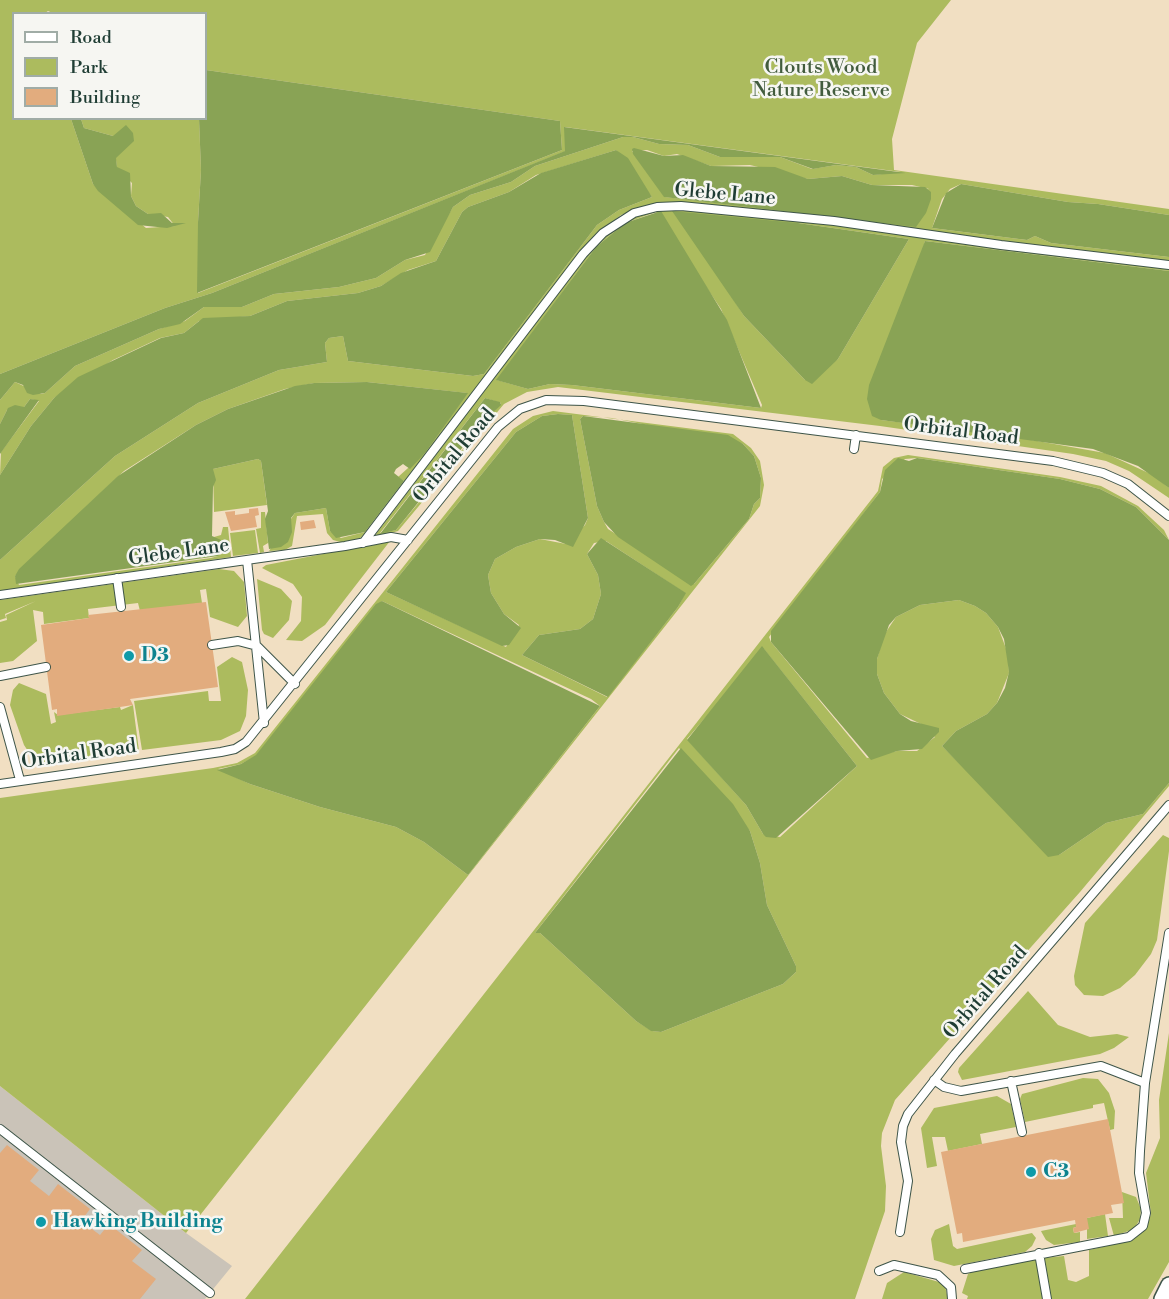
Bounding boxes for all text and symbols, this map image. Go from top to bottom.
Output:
legend [12,12,207,120]
text: Road [70,26,112,49]
text: Park [70,56,107,79]
park label: Clouts Wood Nature Reserve [752,56,890,103]
text: Building [70,86,140,109]
street label: Glebe Lane [673,179,777,211]
street label: Orbital Road [409,404,501,508]
street label: Orbital Road [902,413,1020,451]
street label: Glebe Lane [127,534,231,572]
place label: D3 [141,644,169,668]
marker: D3 [122,649,136,663]
street label: Orbital Road [20,735,138,775]
street label: Orbital Road [939,941,1033,1045]
place label: C3 [1043,1160,1069,1184]
marker: C3 [1024,1165,1038,1179]
place label: Hawking Building [53,1210,222,1234]
marker: Hawking Building [34,1215,48,1229]

